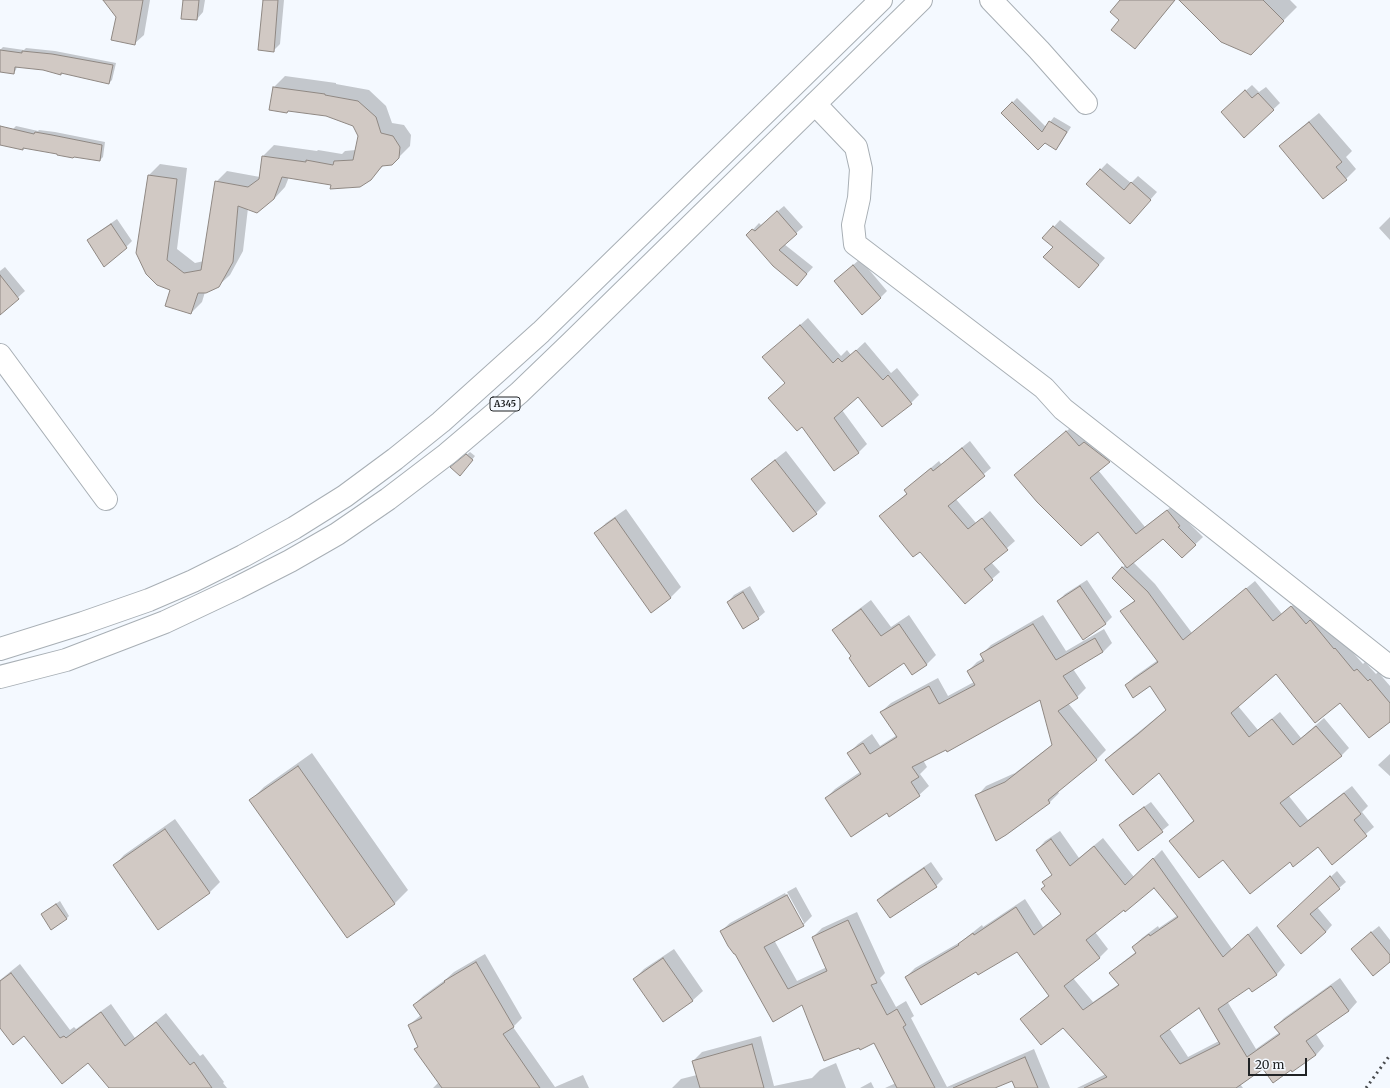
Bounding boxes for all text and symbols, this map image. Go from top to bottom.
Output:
road number: A345 [490,397,520,411]
scale bar [1250,1050,1309,1076]
text: 20 m [1255,1057,1284,1072]

